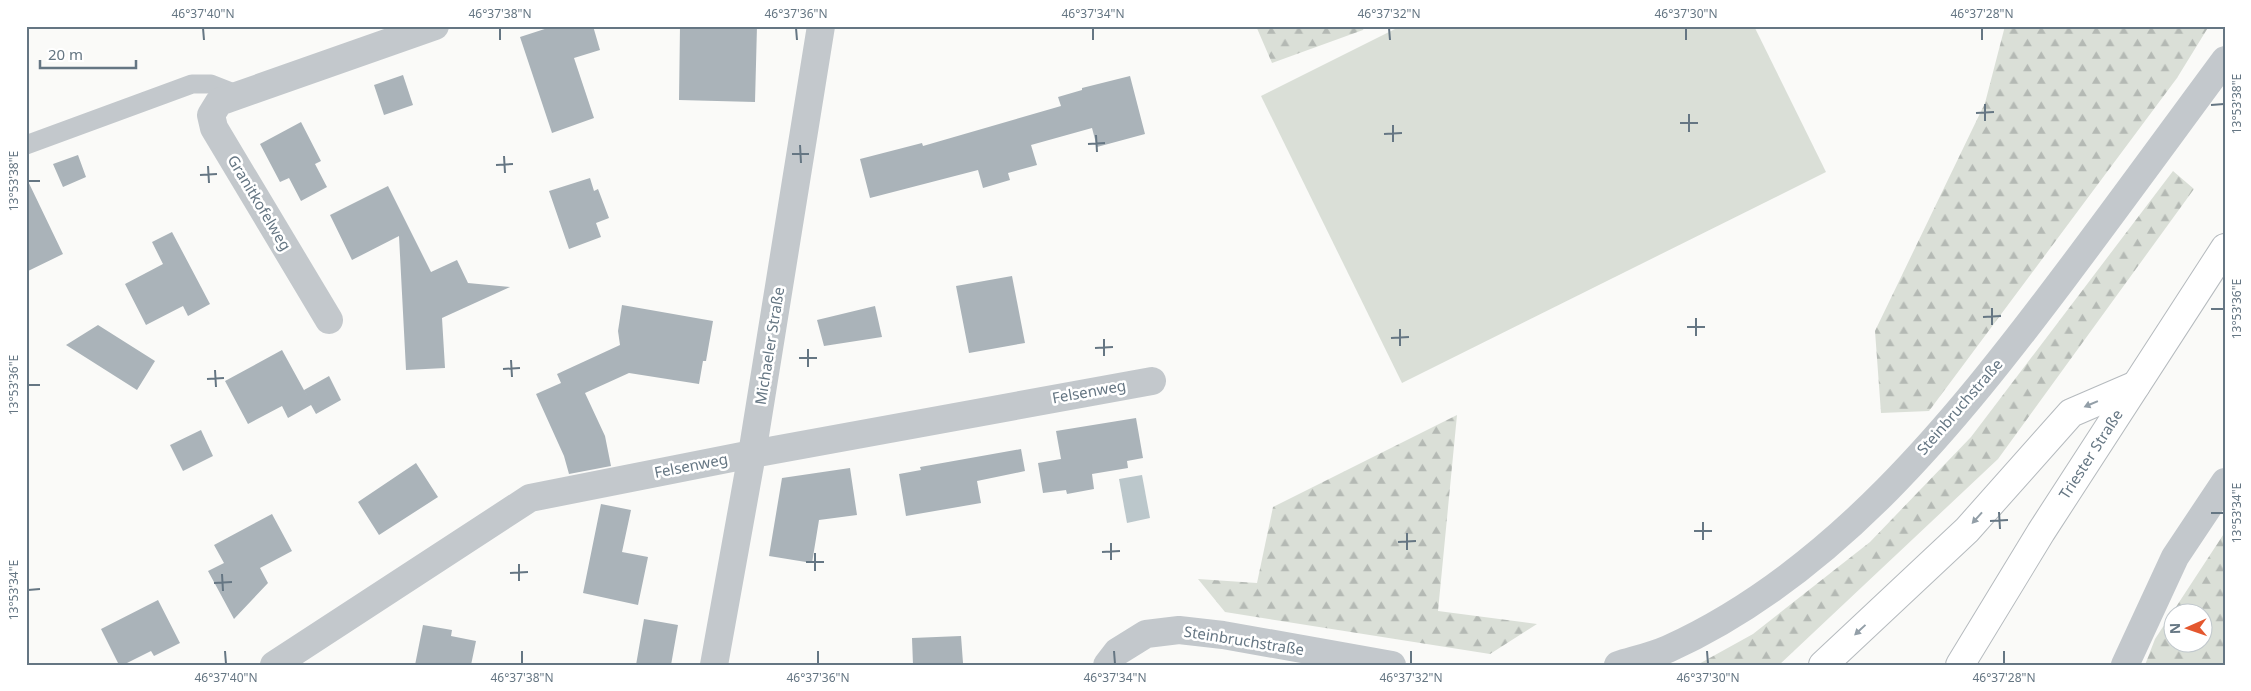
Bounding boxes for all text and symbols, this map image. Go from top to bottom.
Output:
text: 46°37'40"N [171,5,235,22]
text: 46°37'38"N [468,5,532,22]
text: 46°37'36"N [764,5,828,22]
text: 46°37'34"N [1061,5,1125,22]
text: 46°37'32"N [1357,5,1421,22]
text: 46°37'30"N [1654,5,1718,22]
text: 46°37'28"N [1950,5,2014,22]
scale bar [40,38,136,70]
text: 20 m [48,44,83,64]
text: 13°53'38"E [2228,74,2245,134]
text: 13°53'38"E [5,151,22,211]
street label: Granitkofelweg [224,151,296,254]
text: 13°53'36"E [2228,279,2245,339]
street label: Michaeler Straße [750,285,788,406]
street label: Steinbruchstraße [1912,354,2007,459]
text: 13°53'36"E [5,355,22,415]
street label: Felsenweg [1050,375,1127,407]
one-way arrow [2084,401,2098,409]
street label: Triester Straße [2054,405,2127,503]
street label: Felsenweg [652,448,729,482]
text: 13°53'34"E [2228,483,2245,543]
one-way arrow [1971,512,1983,524]
text: 13°53'34"E [5,560,22,620]
north arrow [2164,604,2214,654]
street label: Steinbruchstraße [1183,621,1306,659]
text: N [2165,622,2184,634]
one-way arrow [1854,624,1866,636]
text: 46°37'40"N [194,669,258,686]
text: 46°37'38"N [490,669,554,686]
text: 46°37'36"N [786,669,850,686]
text: 46°37'34"N [1083,669,1147,686]
text: 46°37'32"N [1379,669,1443,686]
text: 46°37'30"N [1676,669,1740,686]
text: 46°37'28"N [1972,669,2036,686]

